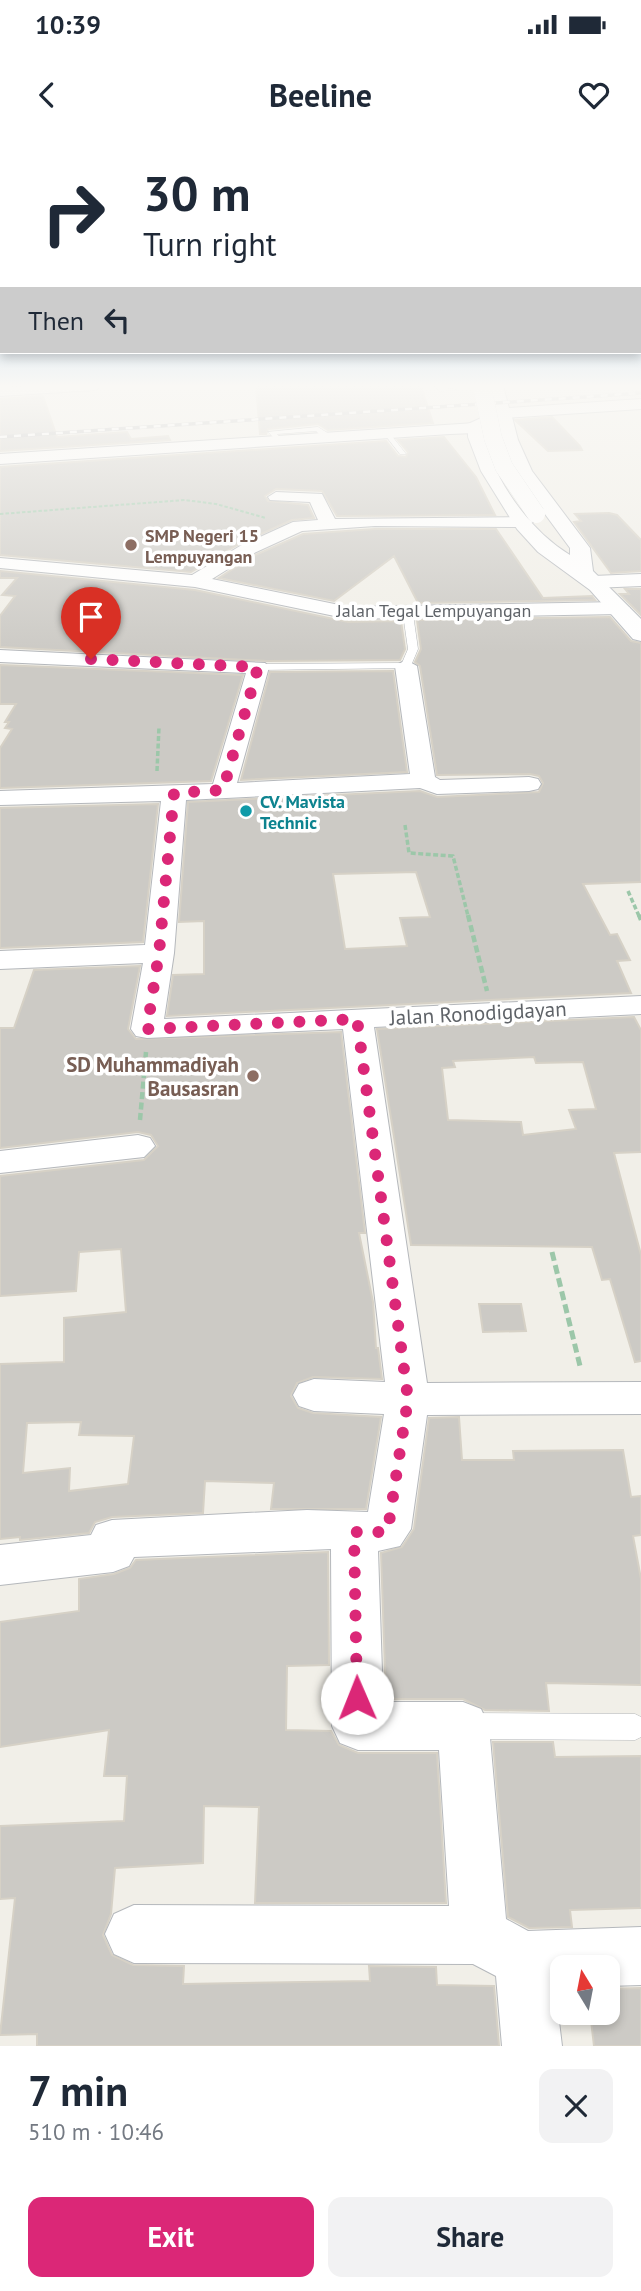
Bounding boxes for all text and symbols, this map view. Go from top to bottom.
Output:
text: 10:39 [35,8,101,41]
text: Beeline [269,74,372,116]
icon: back [28,76,66,114]
icon: heart [575,76,613,114]
text: 30 m [143,161,250,225]
icon: right [28,168,119,259]
text: Turn right [143,223,277,265]
icon: left [98,301,136,339]
text: Then [28,304,84,337]
place label: SMP Negeri 15 Lempuyangan [145,524,259,568]
marker: SMP Negeri 15 Lempuyangan [123,537,139,553]
pin [61,587,121,659]
icon: arrive [72,598,110,636]
street label: Jalan Tegal Lempuyangan [336,599,531,622]
place label: CV. Mavista Technic [260,790,345,834]
marker: CV. Mavista Technic [238,803,254,819]
street label: Jalan Ronodigdayan [388,995,567,1031]
place label: SD Muhammadiyah Bausasran [66,1051,239,1102]
marker: SD Muhammadiyah Bausasran [245,1068,261,1084]
position arrow [320,1661,394,1735]
north arrow [550,1955,620,2025]
map controls [550,1955,620,2025]
text: 7 min [28,2063,128,2118]
button: close [539,2069,613,2143]
text: 510 m · 10:46 [28,2117,164,2146]
button: Exit [28,2197,314,2277]
button: Share [328,2197,613,2277]

